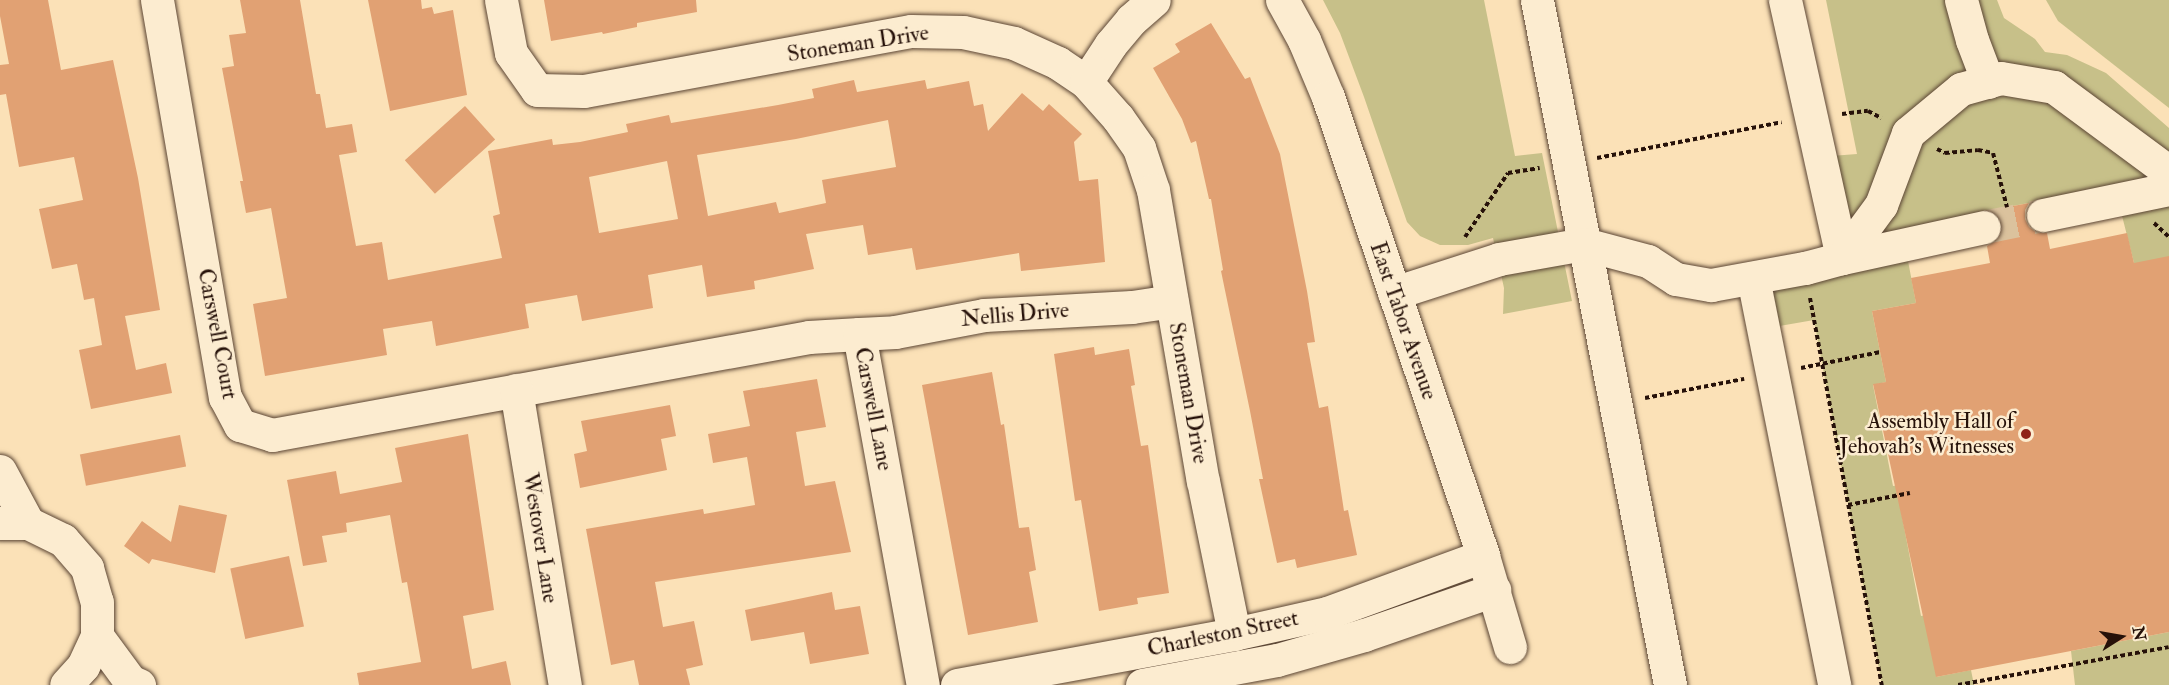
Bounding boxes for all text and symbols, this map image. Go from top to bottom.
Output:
street label: Stoneman Drive [785,20,931,68]
street label: East Tabor Avenue [1364,239,1442,403]
street label: Carswell Court [191,266,243,402]
street label: Nellis Drive [960,297,1070,333]
street label: Stoneman Drive [1163,320,1213,466]
street label: Carswell Lane [848,345,898,473]
place label: Assembly Hall of Jehovah's Witnesses [1839,408,2014,460]
marker: Assembly Hall of Jehovah's Witnesses [2019,427,2033,441]
street label: Westover Lane [517,471,563,605]
street label: Charleston Street [1145,605,1301,663]
north arrow [2091,607,2151,667]
text: N [2127,625,2150,642]

